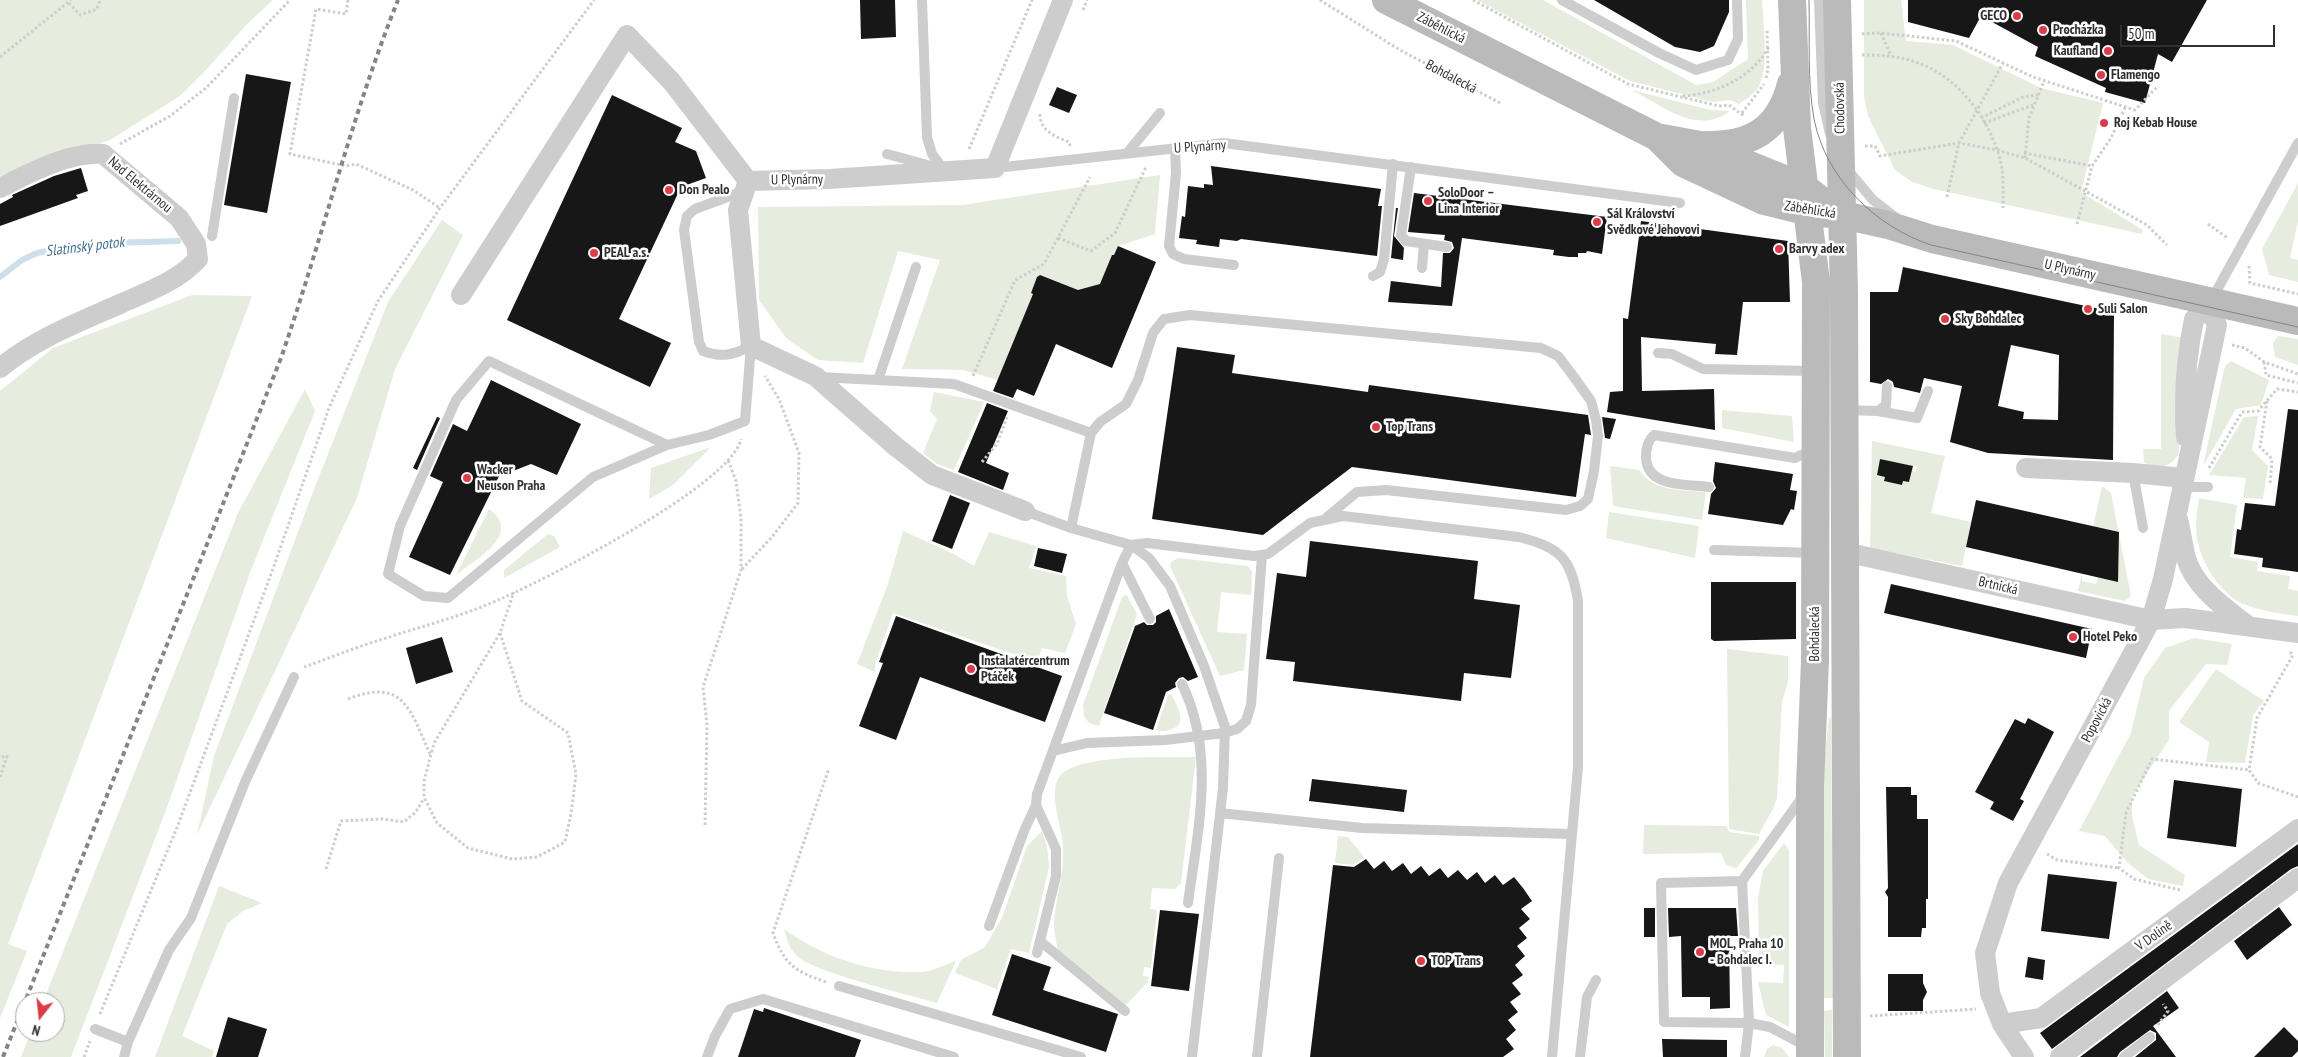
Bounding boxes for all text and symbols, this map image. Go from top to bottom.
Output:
place label: GECO [1980,8,2007,24]
street label: Záběhlická [1414,9,1468,47]
marker: GECO [2011,10,2023,22]
scale bar [2123,15,2278,47]
place label: Procházka [2053,22,2104,38]
marker: Procházka [2037,24,2049,36]
text: 50 m [2128,24,2154,43]
place label: Kaufland [2054,43,2098,59]
marker: Kaufland [2102,45,2114,57]
street label: Bohdalecká [1423,57,1479,97]
place label: Flamengo [2111,67,2160,83]
marker: Flamengo [2095,69,2107,81]
street label: Chodovská [1831,82,1849,134]
place label: Roj Kebab House [2114,115,2197,131]
marker: Roj Kebab House [2098,117,2110,129]
street label: U Plynárny [1173,137,1227,157]
street label: Nad Elektrárnou [105,153,175,217]
street label: U Plynárny [771,171,823,189]
place label: Don Pealo [679,182,730,198]
marker: Don Pealo [663,184,675,196]
place label: SoloDoor – Lina Interior [1438,185,1499,218]
marker: SoloDoor – Lina Interior [1422,195,1434,207]
street label: Záběhlická [1783,198,1837,222]
place label: Sál Království Svědkové Jehovovi [1607,206,1700,238]
marker: Sál Království Svědkové Jehovovi [1591,216,1603,228]
water label: Slatinský potok [45,233,125,261]
place label: Barvy adex [1789,241,1844,257]
marker: Barvy adex [1773,243,1785,255]
place label: PEAL a.s. [604,245,649,261]
marker: PEAL a.s. [588,247,600,259]
street label: U Plynárny [2043,256,2097,284]
place label: Suli Salon [2098,301,2148,317]
marker: Suli Salon [2082,303,2094,315]
place label: Sky Bohdalec [1955,311,2021,327]
marker: Sky Bohdalec [1939,313,1951,325]
place label: Top Trans [1386,419,1433,435]
marker: Top Trans [1370,421,1382,433]
place label: Wacker Neuson Praha [477,462,545,494]
marker: Wacker Neuson Praha [461,472,473,484]
street label: Brtnická [1977,573,2019,599]
street label: Bohdalecká [1807,606,1823,662]
place label: Hotel Peko [2083,629,2137,645]
marker: Hotel Peko [2067,631,2079,643]
place label: Instalatércentrum Ptáček [981,653,1069,686]
marker: Instalatércentrum Ptáček [965,663,977,675]
street label: Popovická [2078,695,2116,745]
street label: V Dolině [2132,917,2176,955]
place label: MOL, Praha 10 - Bohdalec I. [1710,936,1783,969]
marker: MOL, Praha 10 - Bohdalec I. [1694,946,1706,958]
place label: TOP Trans [1431,953,1481,969]
marker: TOP Trans [1415,955,1427,967]
north arrow [15,992,65,1042]
text: N [30,1021,42,1040]

